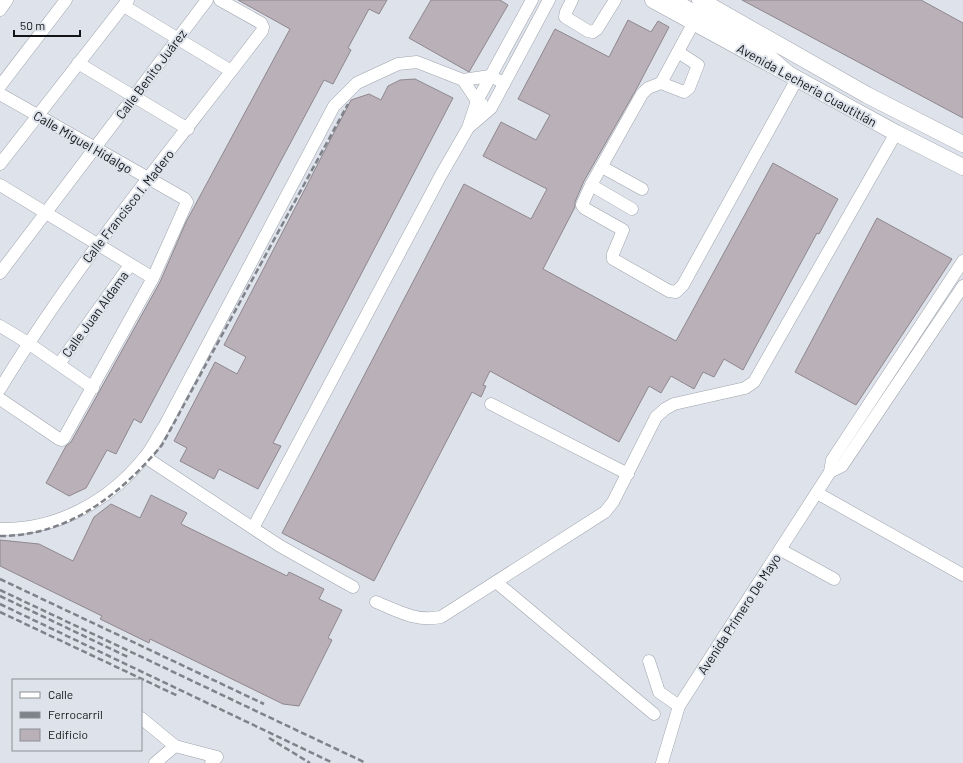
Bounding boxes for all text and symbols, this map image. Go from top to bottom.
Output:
scale bar [14,12,80,38]
text: 50 m [20,18,45,32]
street label: Calle Benito Juárez [112,26,190,122]
street label: Avenida Lecheria Cuautitlán [734,40,880,130]
street label: Calle Miguel Hidalgo [31,107,135,177]
street label: Calle Francisco I. Madero [79,146,177,266]
street label: Calle Juan Aldama [58,268,132,360]
street label: Avenida Primero De Mayo [694,550,784,678]
legend [12,679,142,751]
text: Calle [48,687,73,701]
text: Ferrocarril [48,707,103,721]
text: Edificio [48,727,88,741]

